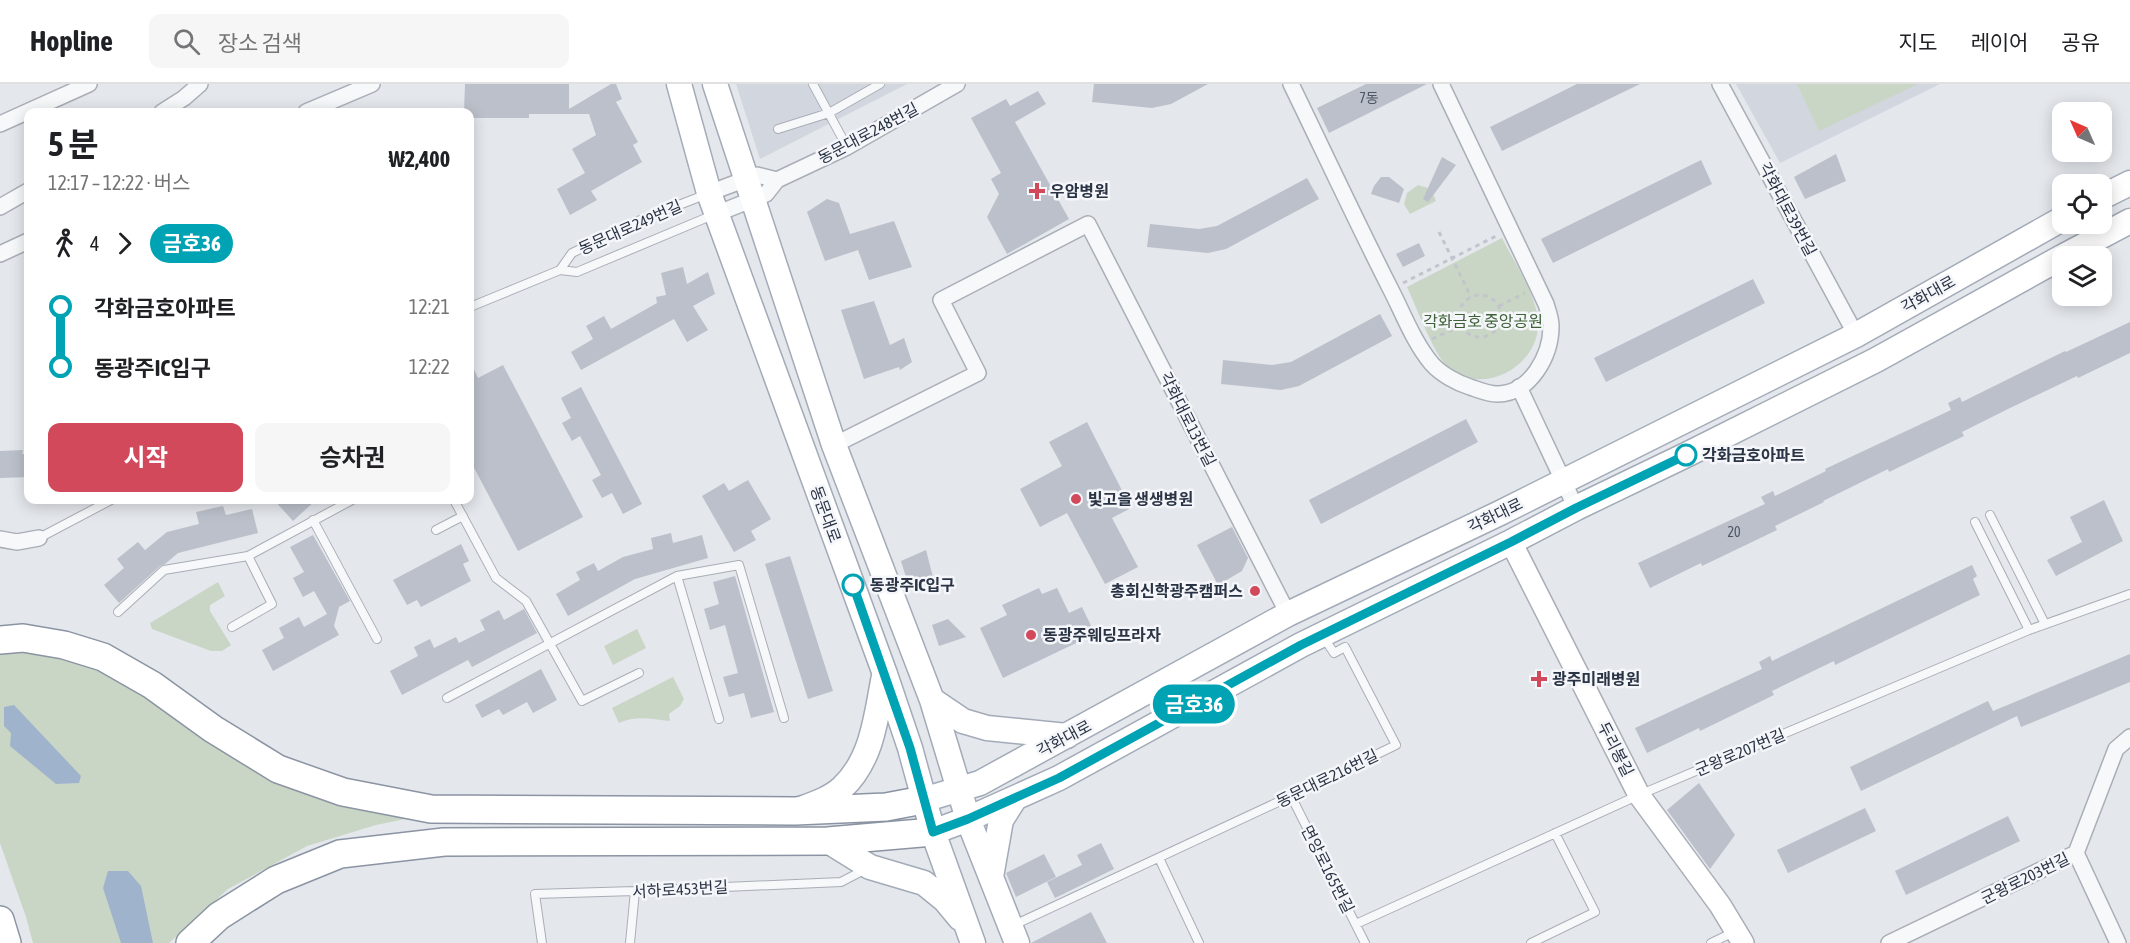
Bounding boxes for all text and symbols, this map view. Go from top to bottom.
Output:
search box [149,14,569,68]
text: Hopline [30,25,113,57]
icon: search [170,25,203,58]
text: 장소 검색 [218,30,302,56]
text: 지도 [1899,30,1937,54]
text: 레이어 [1970,30,2028,54]
text: 공유 [2061,30,2100,54]
house number: 7동 [1359,90,1379,106]
street label: 동문대로248번길 [815,99,921,167]
north arrow [2052,102,2112,162]
map controls [2052,102,2112,306]
text: 5 분 [48,125,98,163]
text: ₩2,400 [389,146,450,172]
street label: 각화대로39번길 [1756,159,1820,259]
text: 12:17 – 12:22 · 버스 [48,171,190,194]
button: locate [2052,174,2112,234]
marker: 우암병원 [1028,182,1046,200]
place label: 우암병원 [1050,182,1109,200]
street label: 동문대로249번길 [576,196,684,258]
icon: walk [48,227,81,260]
icon: forward [108,227,141,260]
text: 금호36 [162,231,221,255]
text: 4 [90,232,99,255]
button: layers [2052,246,2112,306]
street label: 각화대로 [1898,272,1958,316]
text: 각화금호아파트 [94,295,236,321]
text: 12:21 [409,295,450,318]
park label: 각화금호 중앙공원 [1423,312,1543,330]
text: 동광주IC입구 [94,355,211,381]
text: 12:22 [409,355,450,378]
street label: 각화대로13번길 [1157,369,1219,469]
button: 시작 [48,423,243,492]
button: 승차권 [255,423,450,492]
marker: 각화금호아파트 [1675,444,1697,466]
place label: 각화금호아파트 [1702,446,1805,464]
street label: 동문대로 [807,483,845,545]
place label: 빛고을 생생병원 [1088,490,1193,508]
marker: 빛고을 생생병원 [1069,492,1083,506]
street label: 각화대로 [1465,494,1526,536]
house number: 20 [1727,524,1741,540]
marker: 동광주IC입구 [842,574,864,596]
place label: 동광주IC입구 [870,576,955,594]
place label: 총회신학광주캠퍼스 [1111,582,1243,600]
marker: 총회신학광주캠퍼스 [1248,584,1262,598]
place label: 동광주웨딩프라자 [1043,626,1161,644]
marker: 동광주웨딩프라자 [1024,628,1038,642]
marker: 광주미래병원 [1530,670,1548,688]
place label: 광주미래병원 [1552,670,1640,688]
line badge: 금호36 [1152,684,1236,724]
text: 금호36 [1165,692,1223,716]
street label: 각화대로 [1034,716,1094,760]
street label: 두리봉길 [1595,719,1637,779]
street label: 군왕로207번길 [1692,725,1788,779]
street label: 동문대로216번길 [1273,746,1381,810]
street label: 면앙로165번길 [1298,822,1358,916]
street label: 군왕로203번길 [1978,849,2072,907]
street label: 서하로453번길 [632,877,728,901]

